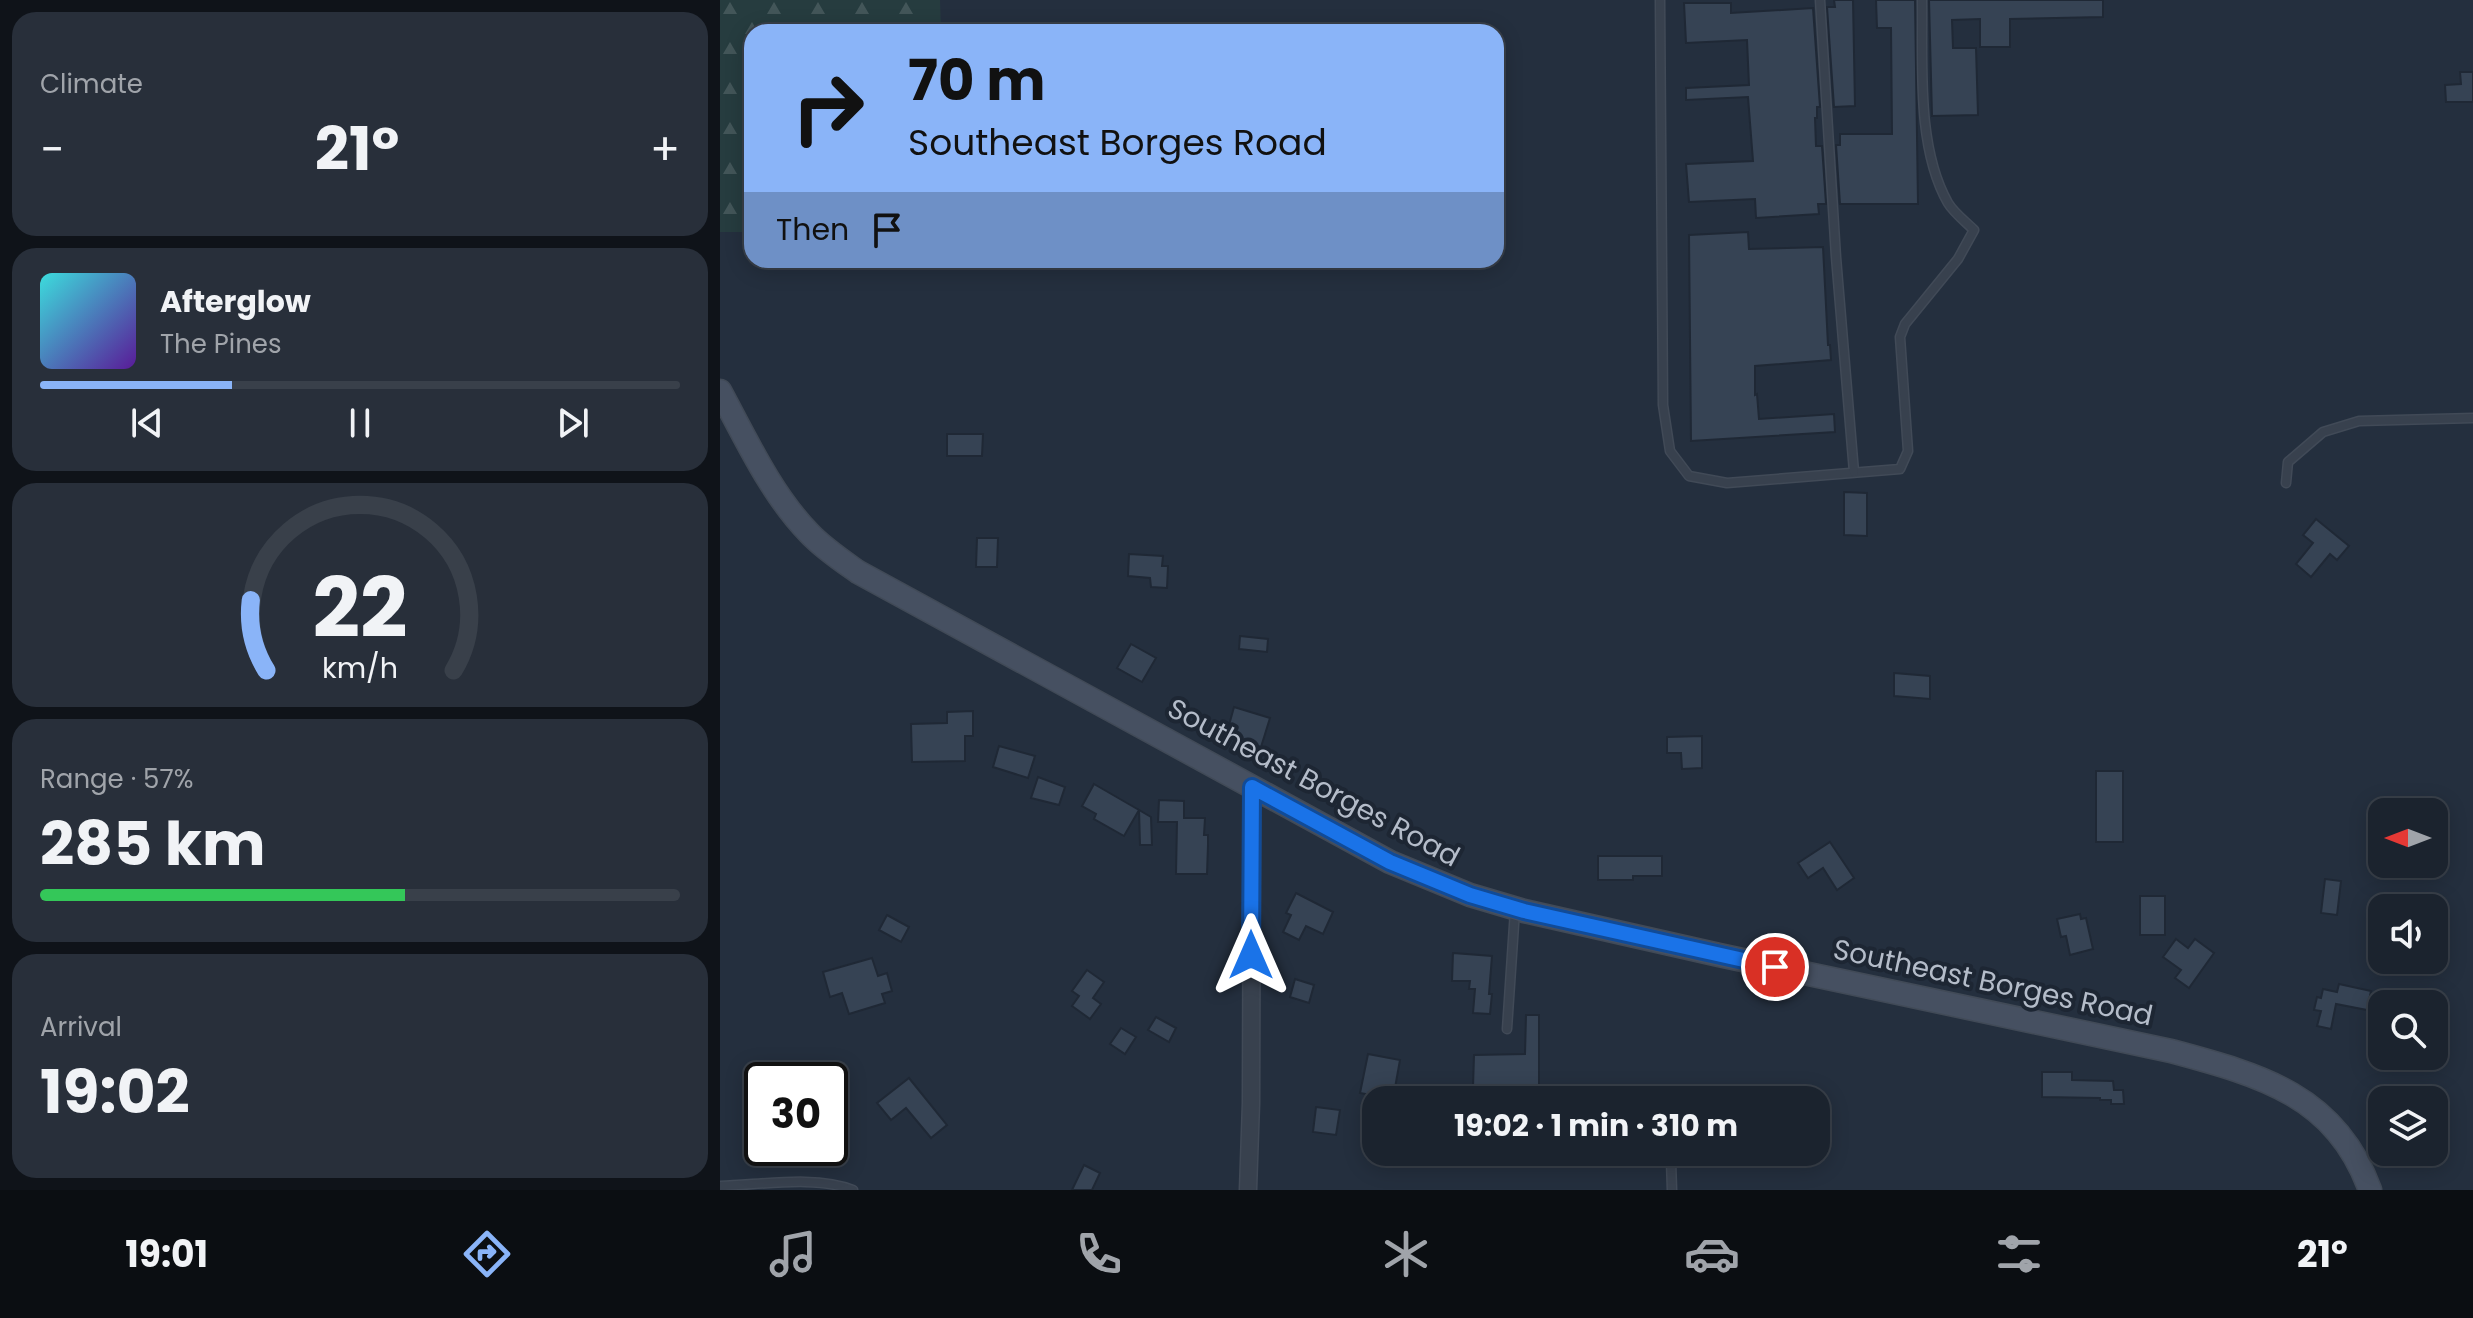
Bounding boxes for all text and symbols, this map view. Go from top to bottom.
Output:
text: 70 m [908,41,1046,120]
icon: right [776,56,880,160]
text: Climate [40,66,143,102]
text: 21° [315,107,399,191]
text: Southeast Borges Road [908,117,1327,168]
text: − [40,119,64,180]
text: + [650,119,680,180]
text: Then [776,208,849,251]
icon: arrive [865,208,909,252]
text: Afterglow [160,280,311,323]
text: The Pines [160,326,282,362]
icon: previous [125,401,169,445]
icon: pause [338,401,382,445]
icon: next [551,401,595,445]
text: 22 [312,550,408,666]
text: km/h [322,648,398,688]
street label: Southeast Borges Road [1161,689,1467,876]
text: Range · 57% [40,761,193,797]
north arrow [2368,798,2448,878]
map controls [2368,798,2448,1166]
text: 285 km [40,802,265,886]
button: sound [2368,894,2448,974]
position arrow [1209,913,1293,997]
street label: Southeast Borges Road [1830,930,2156,1035]
pin [1741,933,1809,1001]
icon: arrive [1753,945,1797,989]
button: search [2368,990,2448,1070]
text: Arrival [40,1009,122,1045]
text: 19:02 [40,1050,190,1134]
speed limit sign: 30 [744,1062,848,1166]
button: layers [2368,1086,2448,1166]
text: 19:02 · 1 min · 310 m [1454,1104,1738,1147]
icon: directions [459,1226,515,1282]
icon: music [765,1226,821,1282]
icon: phone [1071,1226,1127,1282]
icon: climate [1378,1226,1434,1282]
icon: car [1684,1226,1740,1282]
icon: filters [1991,1226,2047,1282]
text: 19:01 [125,1229,208,1280]
text: 21° [2297,1229,2348,1280]

